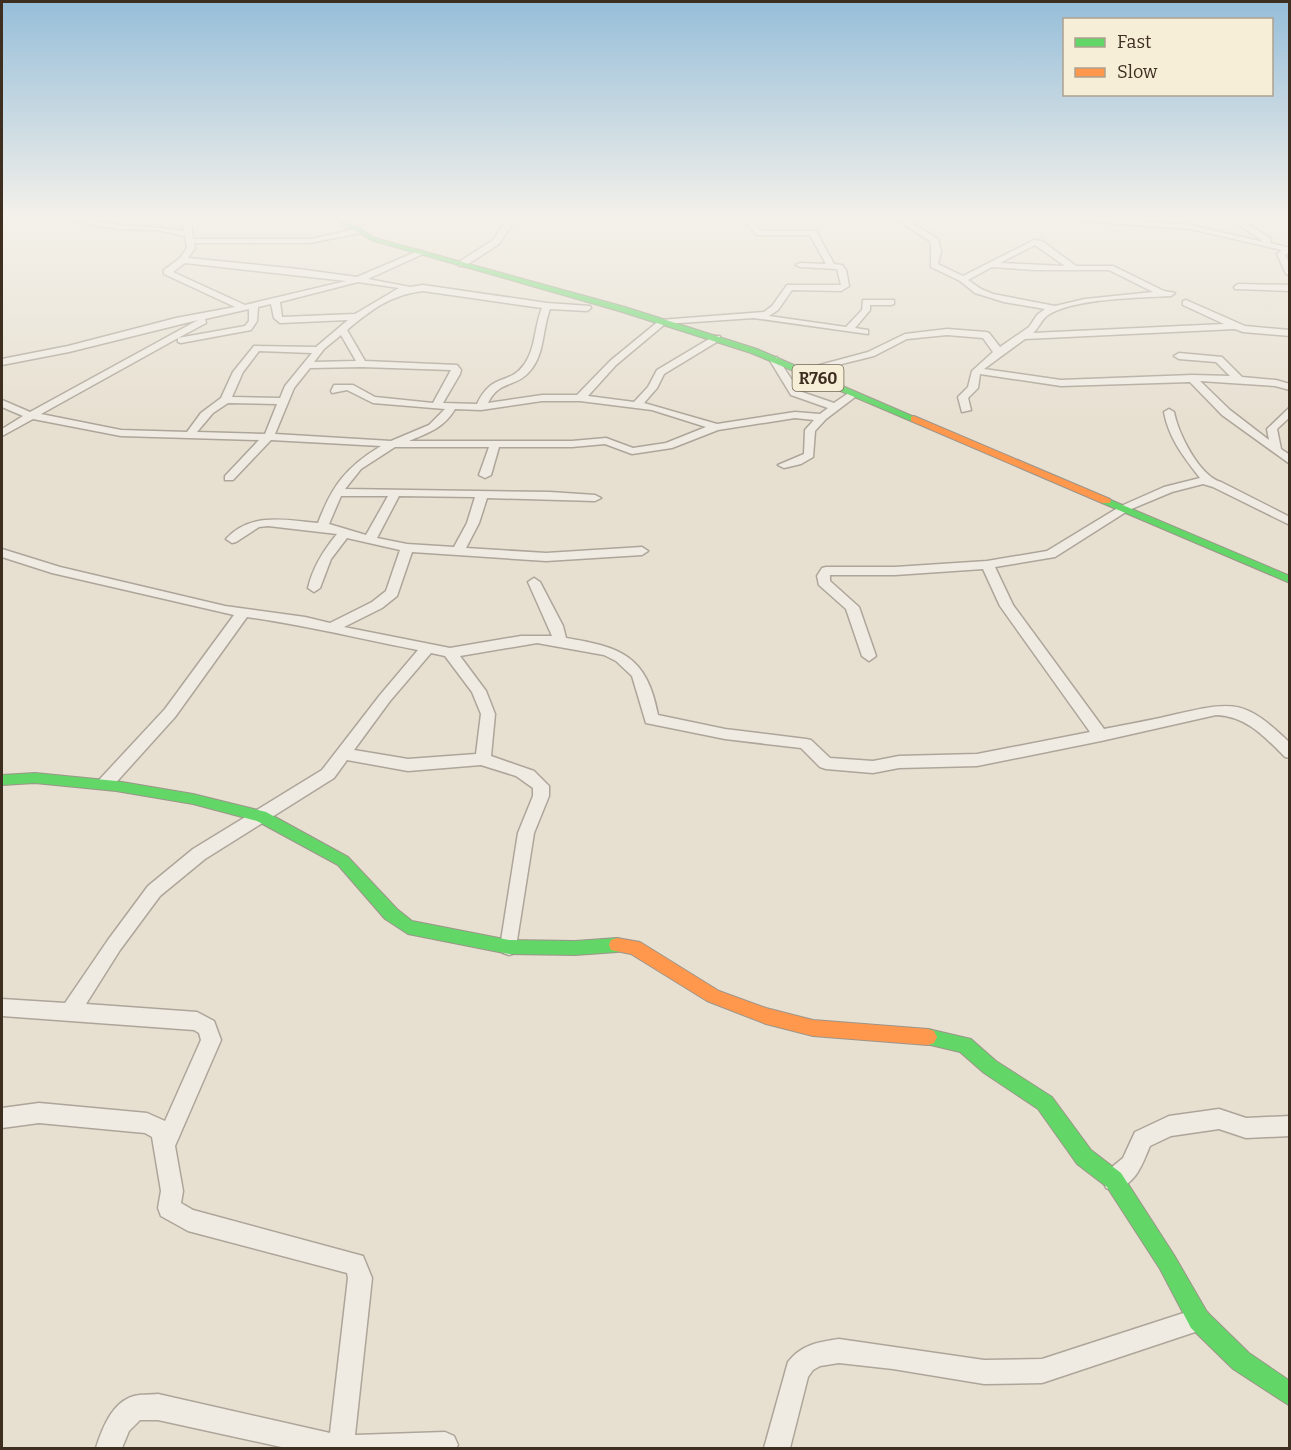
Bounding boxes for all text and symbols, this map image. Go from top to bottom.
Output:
legend [1063,18,1273,96]
text: Fast [1117,31,1152,53]
text: Slow [1117,61,1158,83]
road number: R760 [792,365,844,391]

